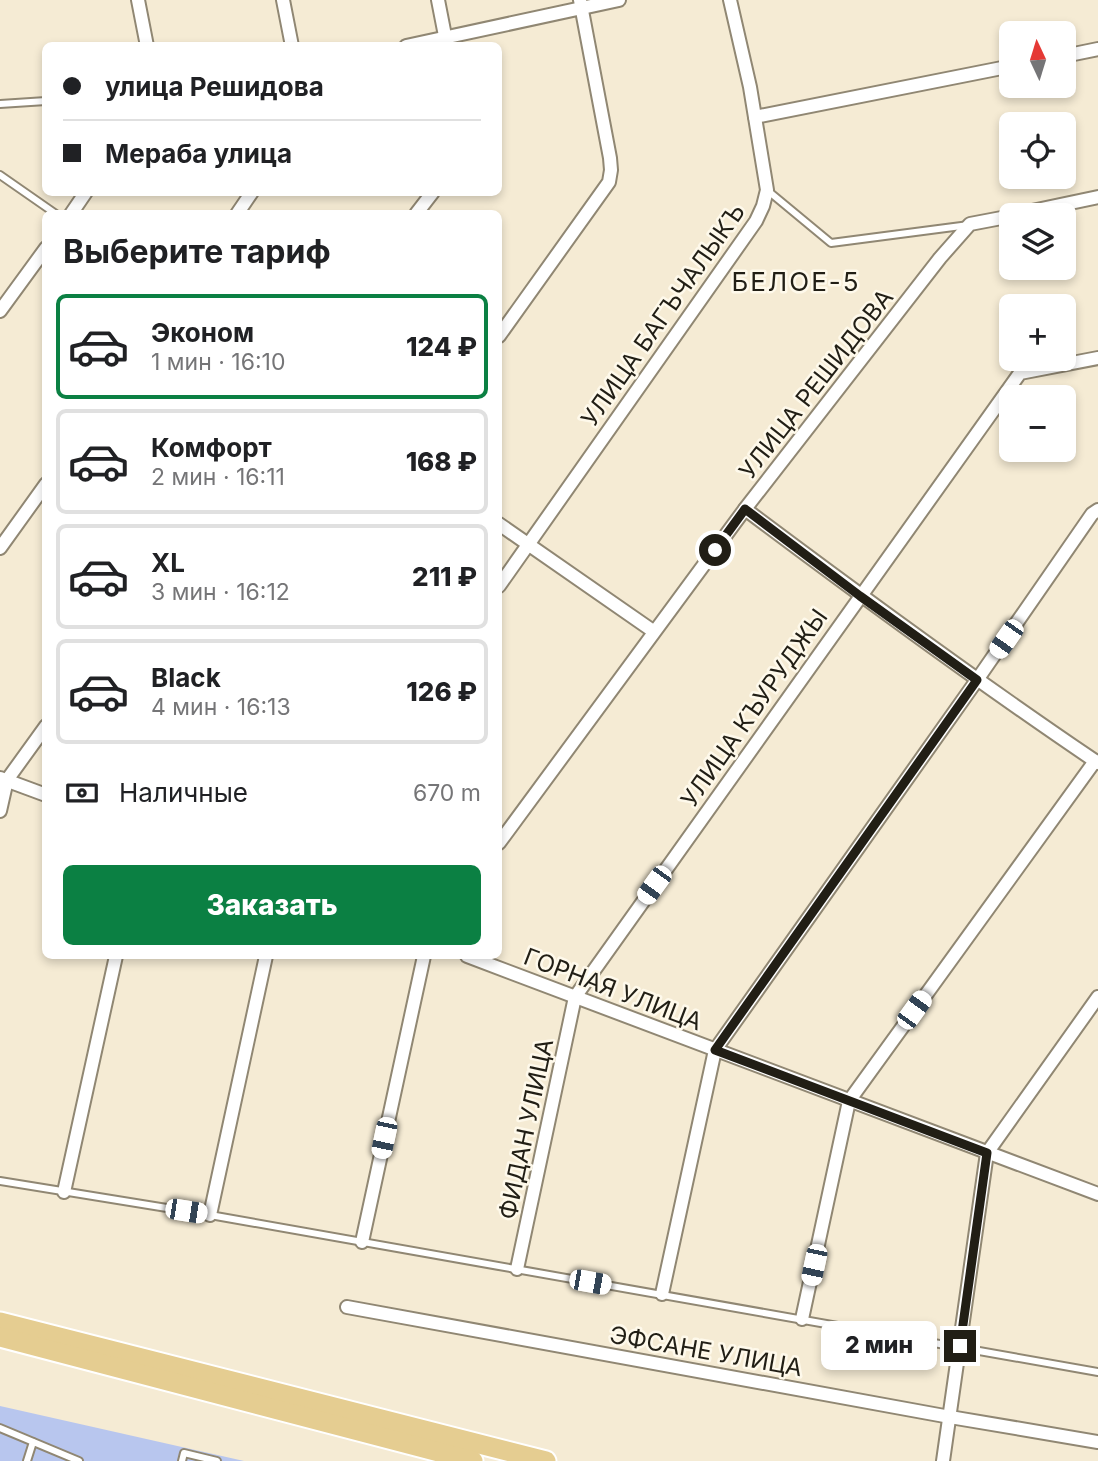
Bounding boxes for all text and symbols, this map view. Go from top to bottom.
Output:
north arrow [999,21,1076,98]
map controls [999,21,1076,462]
text: улица Решидова [105,71,324,102]
button: locate [999,112,1076,189]
text: Мераба улица [105,138,292,169]
street label: УЛИЦА БАГЪЧАЛЫКЪ [575,198,751,432]
button: layers [999,203,1076,280]
text: Выберите тариф [63,232,331,271]
district label: БЕЛОЕ-5 [731,266,861,297]
street label: УЛИЦА РЕШИДОВА [733,283,899,485]
button: + [999,294,1076,371]
icon: car [67,315,130,378]
text: Эконом [151,317,254,348]
text: 124 ₽ [406,331,477,362]
text: 1 мин · 16:10 [151,348,285,376]
button: − [999,385,1076,462]
icon: car [67,430,130,493]
text: Комфорт [151,432,272,463]
text: 168 ₽ [406,446,477,477]
text: 2 мин · 16:11 [151,463,285,491]
route start [699,534,731,566]
icon: car [67,545,130,608]
text: XL [151,547,185,578]
text: 211 ₽ [412,561,477,592]
text: 3 мин · 16:12 [151,578,290,606]
street label: УЛИЦА КЪУРУДЖЫ [675,603,833,813]
car [986,616,1027,662]
icon: car [67,660,130,723]
text: Black [151,662,221,693]
text: 126 ₽ [406,676,477,707]
text: 4 мин · 16:13 [151,693,291,721]
icon: cash [63,774,101,812]
text: Наличные [119,777,248,808]
text: 670 m [413,779,481,807]
car [634,862,675,908]
button: Заказать [63,865,481,945]
street label: ГОРНАЯ УЛИЦА [520,942,706,1036]
car [894,987,935,1033]
street label: ФИДАН УЛИЦА [493,1036,559,1222]
car [370,1115,399,1161]
car [164,1197,209,1225]
car [800,1242,829,1288]
car [568,1268,613,1296]
street label: ЭФСАНЕ УЛИЦА [607,1320,805,1382]
callout: 2 мин [820,1322,936,1370]
route end [944,1330,976,1362]
text: 2 мин [845,1331,913,1359]

